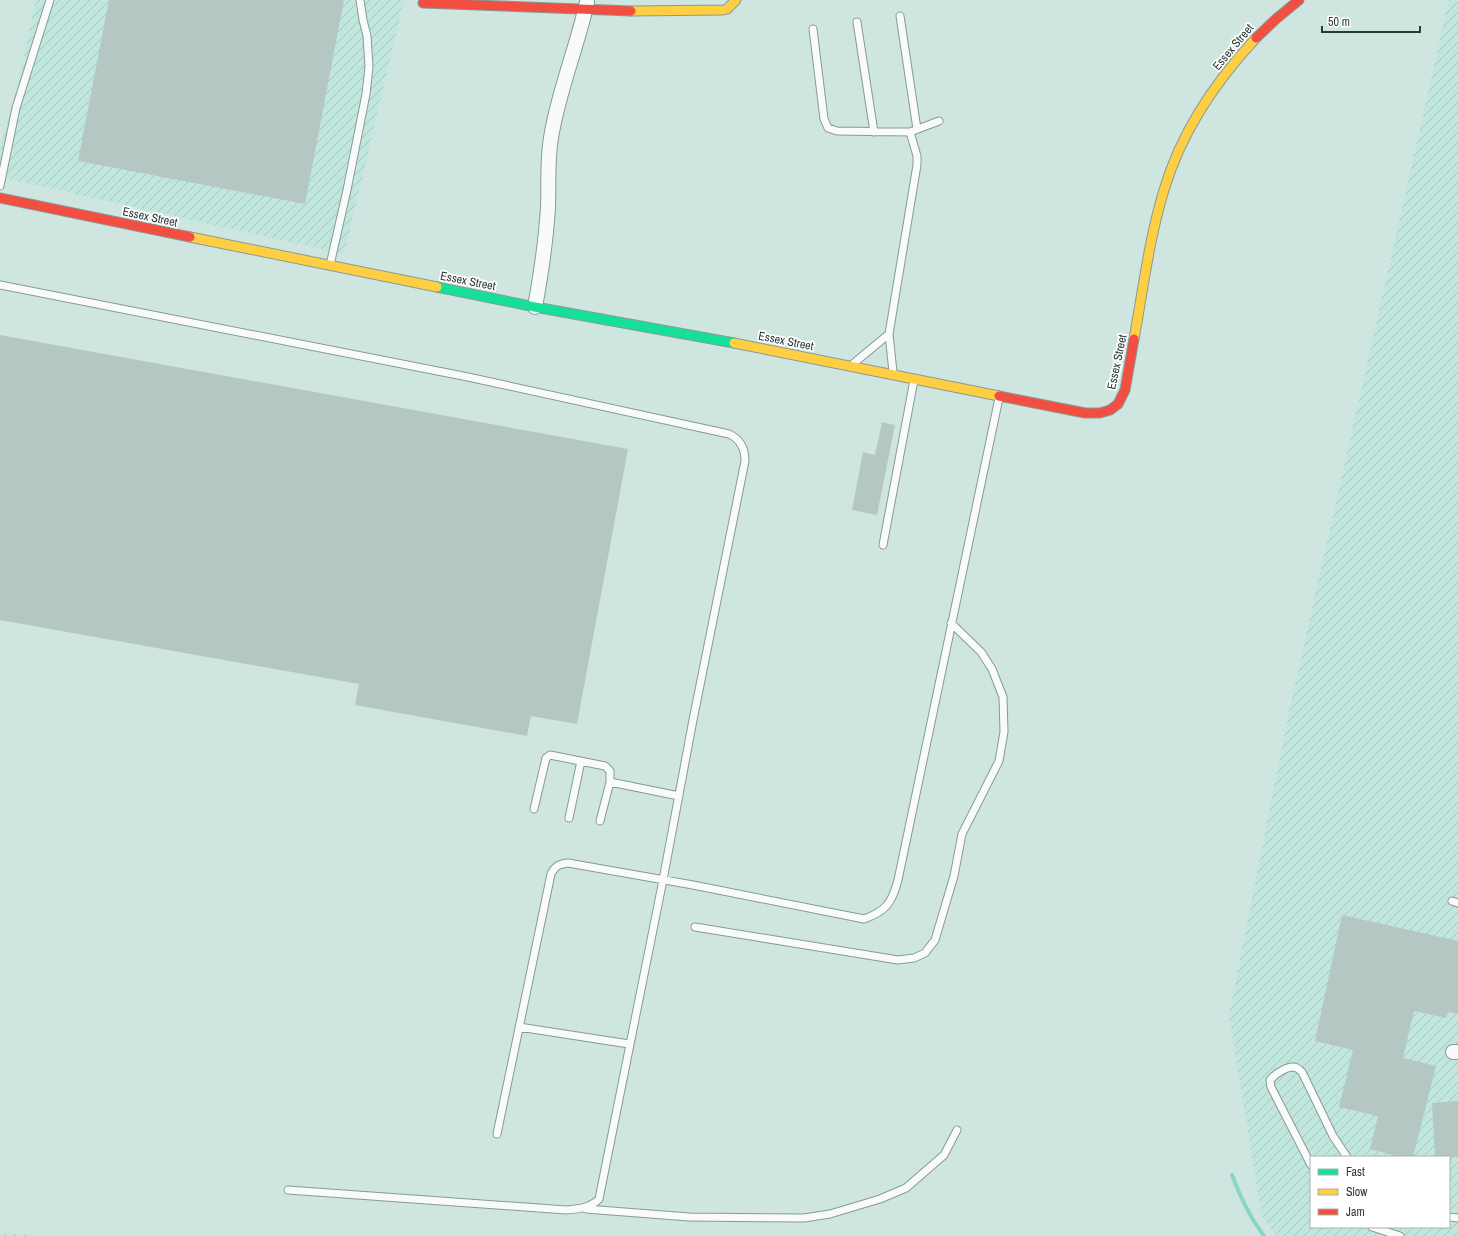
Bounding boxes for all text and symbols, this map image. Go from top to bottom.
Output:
scale bar [1322,8,1420,34]
text: 50 m [1328,14,1350,30]
street label: Essex Street [1209,20,1257,74]
street label: Essex Street [121,203,179,231]
street label: Essex Street [439,268,497,294]
street label: Essex Street [757,328,815,354]
street label: Essex Street [1103,333,1131,391]
legend [1310,1156,1450,1228]
text: Fast [1346,1164,1365,1180]
text: Slow [1346,1184,1368,1200]
text: Jam [1346,1204,1365,1220]

